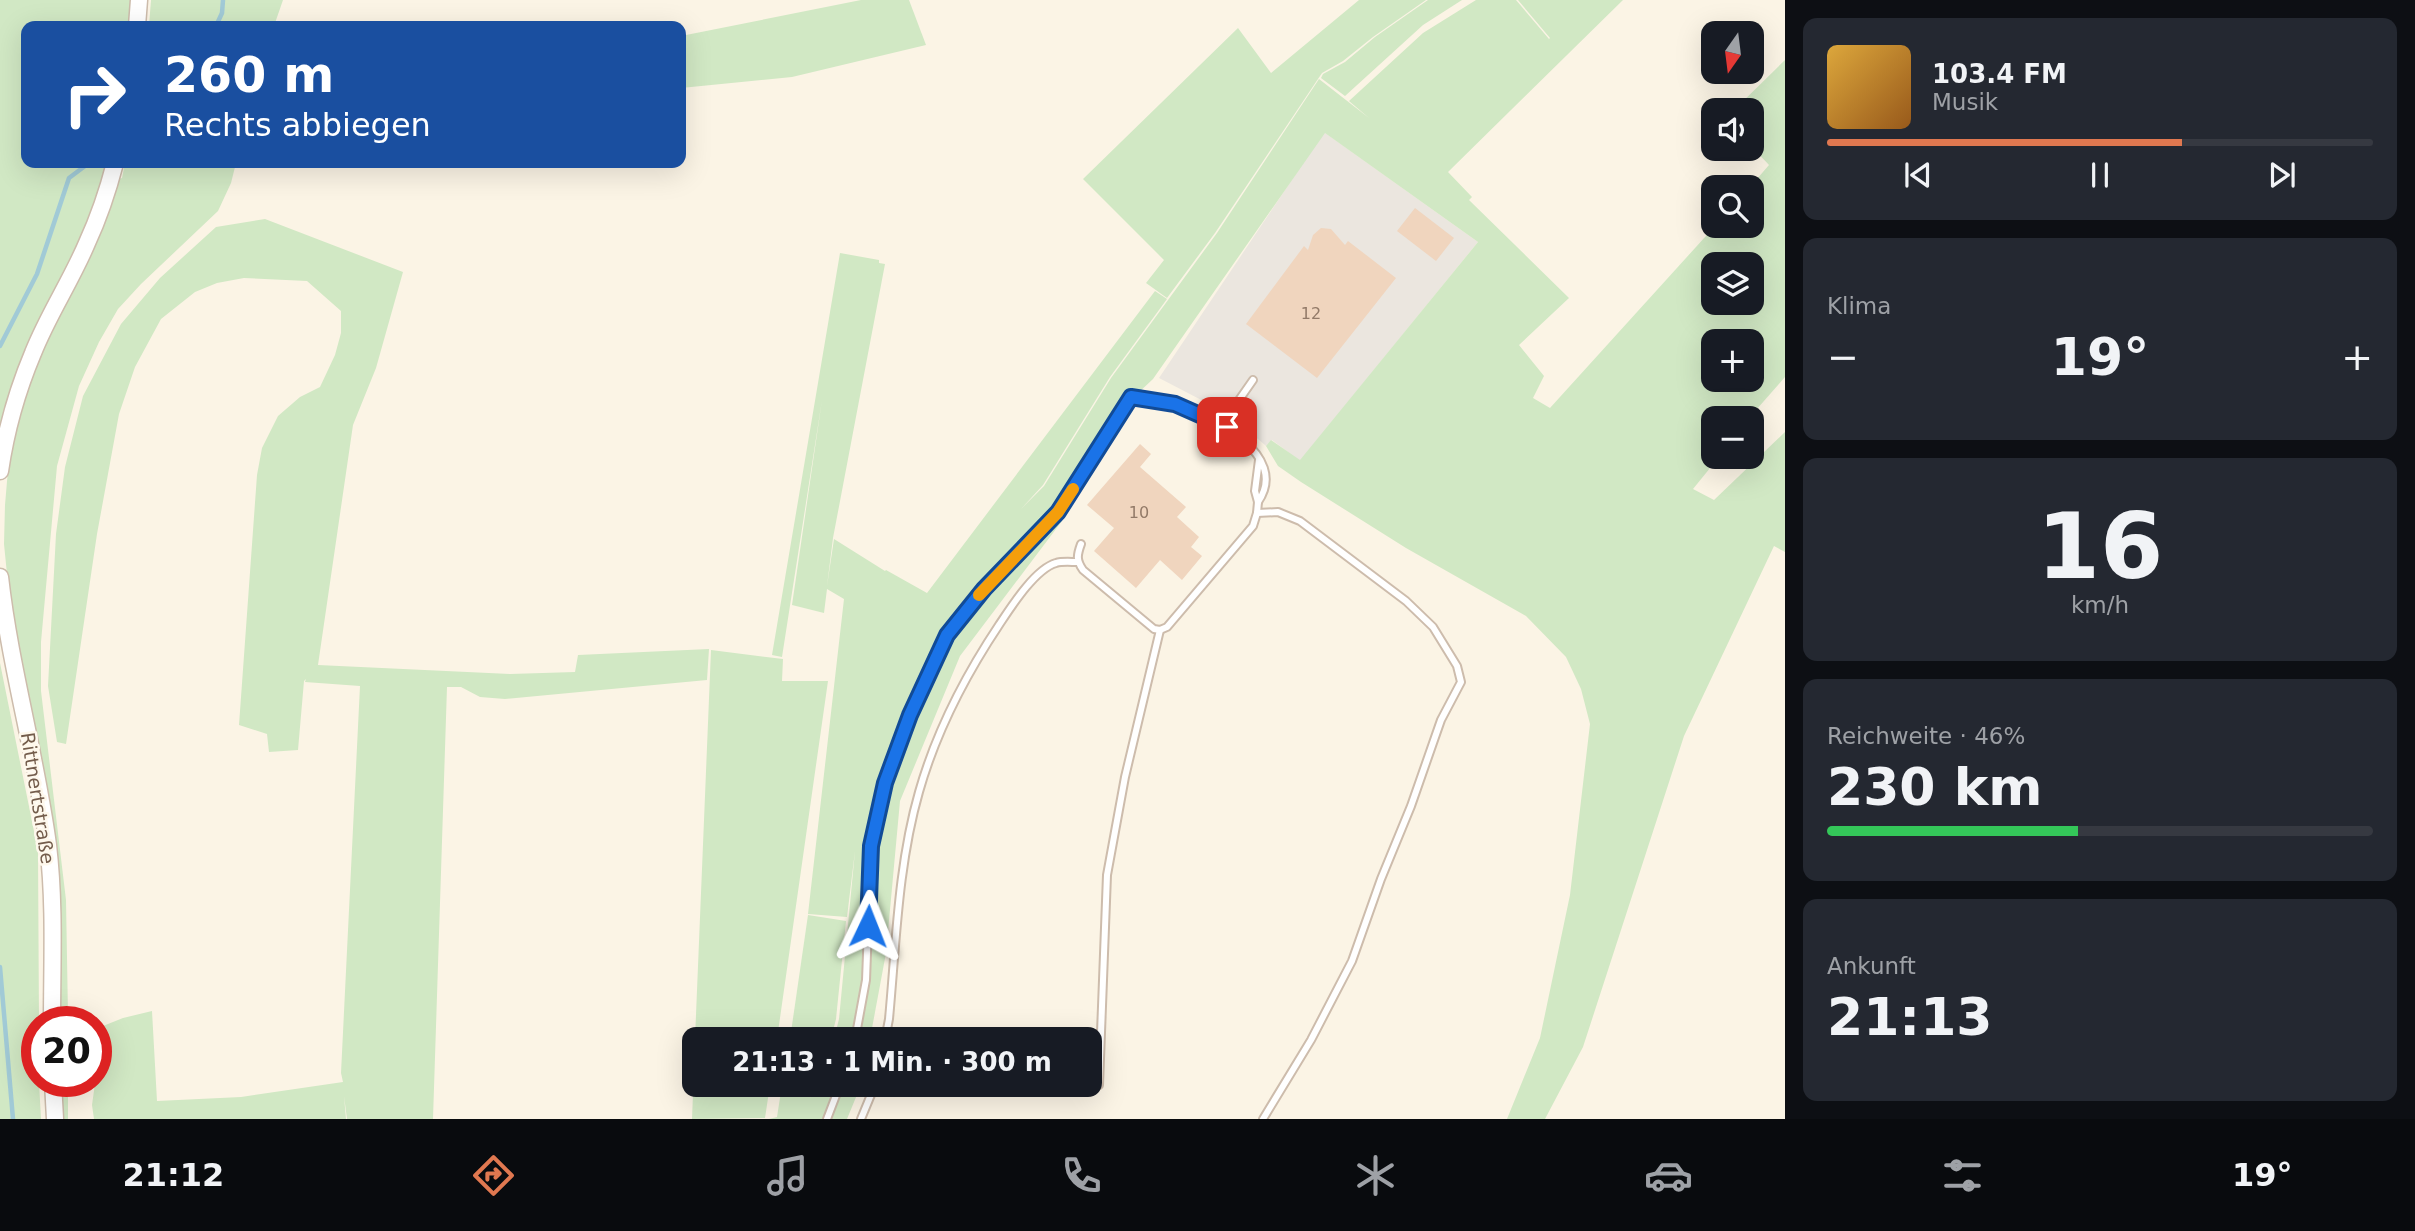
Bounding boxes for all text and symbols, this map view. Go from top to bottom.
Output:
north arrow [1701,21,1764,84]
map controls [1701,21,1764,469]
text: 260 m [164,47,334,104]
icon: right [49,49,140,140]
text: 103.4 FM [1932,59,2067,89]
text: Musik [1932,89,1998,115]
button: sound [1701,98,1764,161]
text: Rechts abbiegen [164,106,431,144]
icon: previous [1899,156,1937,194]
icon: pause [2081,156,2119,194]
icon: next [2263,156,2301,194]
button: search [1701,175,1764,238]
button: layers [1701,252,1764,315]
text: Klima [1827,293,1891,319]
house number: 12 [1301,304,1321,323]
text: 19° [2051,327,2149,387]
button: + [1701,329,1764,392]
text: − [1827,335,1859,379]
text: + [2341,335,2373,379]
pin [1197,397,1257,457]
button: − [1701,406,1764,469]
icon: arrive [1208,408,1246,446]
text: 16 [2037,494,2163,599]
house number: 10 [1129,503,1149,522]
text: km/h [2071,592,2129,618]
text: Reichweite · 46% [1827,723,2025,749]
street label: Rittnertstraße [17,731,59,865]
text: 230 km [1827,757,2042,817]
position arrow [831,889,905,963]
text: Ankunft [1827,953,1916,979]
text: 21:13 [1827,987,1993,1047]
speed limit sign: 20 [21,1006,112,1097]
text: 21:13 · 1 Min. · 300 m [732,1047,1052,1077]
icon: directions [469,1151,518,1200]
icon: music [763,1151,812,1200]
icon: phone [1057,1151,1106,1200]
icon: climate [1351,1151,1400,1200]
icon: car [1644,1151,1693,1200]
icon: filters [1938,1151,1987,1200]
text: 21:12 [122,1156,224,1194]
text: 19° [2232,1156,2292,1194]

